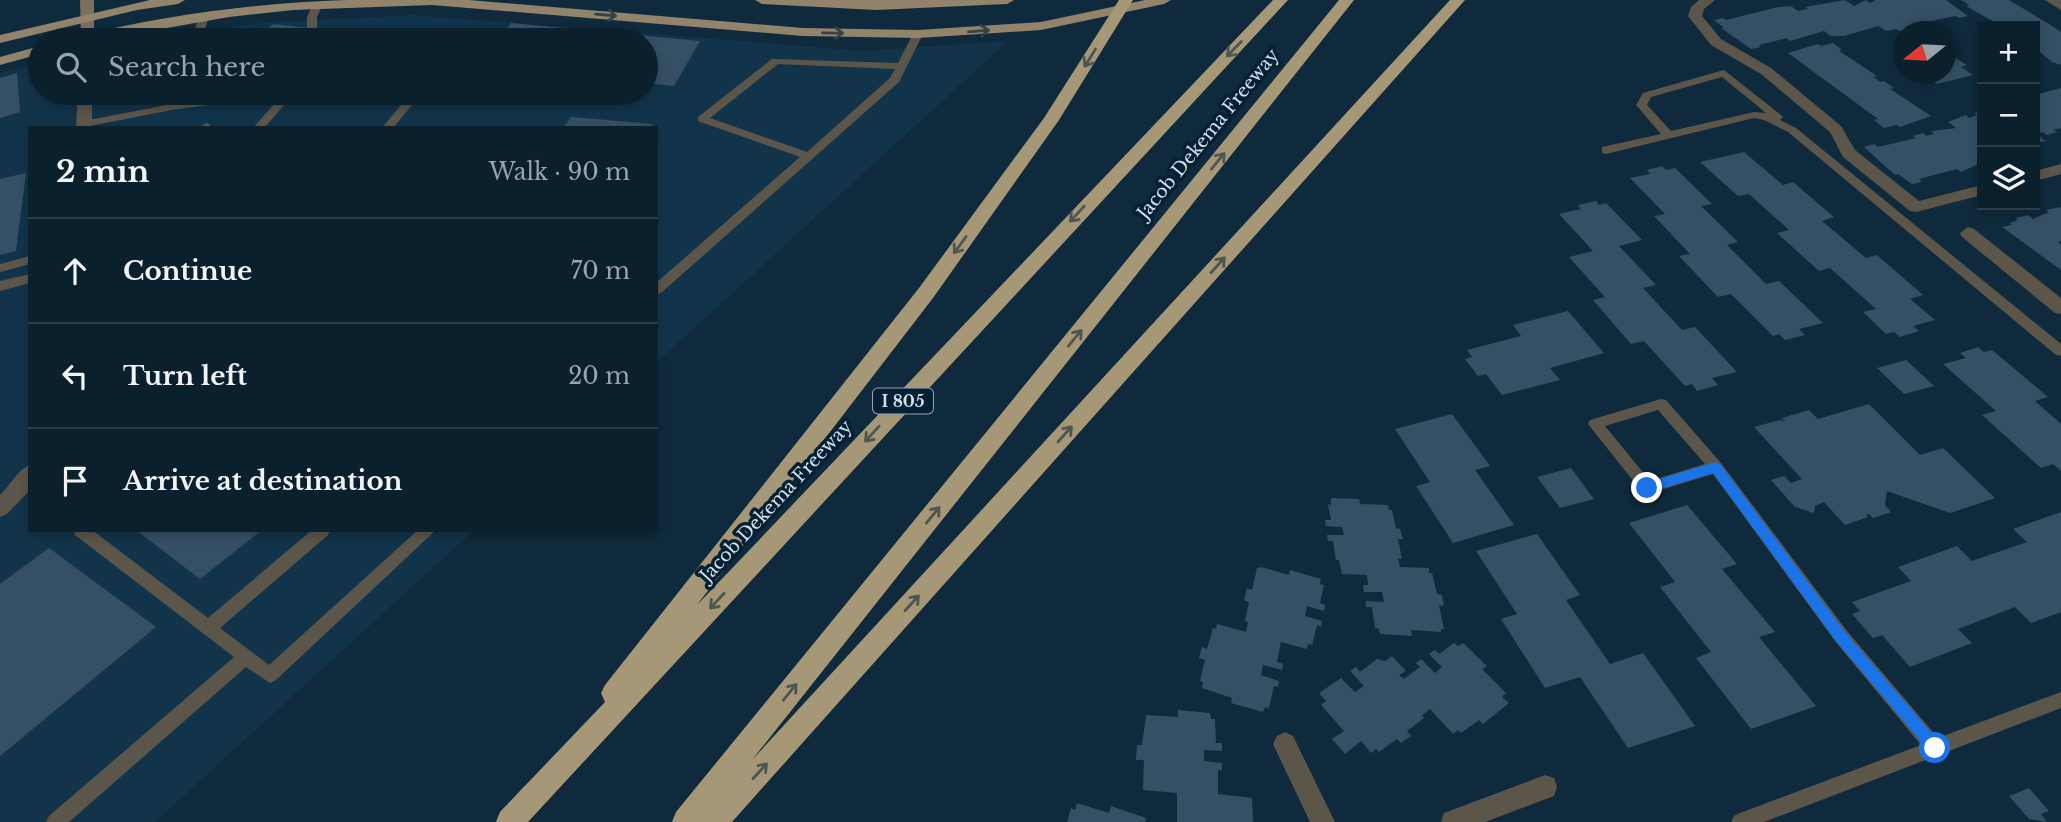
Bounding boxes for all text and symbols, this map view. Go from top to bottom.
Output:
one-way arrow [595,9,617,22]
north arrow [1893,21,1956,84]
map controls [1977,21,2040,210]
button: + [1977,21,2040,84]
one-way arrow [968,24,990,37]
one-way arrow [821,26,844,40]
search box [28,28,658,105]
one-way arrow [1225,41,1242,58]
street label: Jacob Dekema Freeway [1131,44,1284,225]
one-way arrow [1082,47,1096,67]
icon: search [52,48,90,86]
text: Search here [108,51,265,83]
button: − [1977,84,2040,147]
button: layers [1977,147,2040,210]
one-way arrow [1210,152,1225,170]
text: 2 min [56,153,149,190]
text: Walk · 90 m [489,158,630,186]
one-way arrow [1068,205,1085,222]
one-way arrow [953,235,968,254]
icon: ahead [56,252,94,290]
text: Continue [123,255,252,287]
text: 70 m [571,257,630,285]
one-way arrow [1209,257,1226,274]
one-way arrow [1067,329,1083,347]
icon: left [56,357,94,395]
text: Turn left [123,360,247,392]
text: 20 m [568,362,630,390]
road number: I 805 [873,388,933,414]
street label: Jacob Dekema Freeway [694,415,857,588]
one-way arrow [863,425,880,442]
one-way arrow [1057,425,1073,443]
icon: arrive [56,462,94,500]
text: Arrive at destination [123,465,403,497]
route end [1631,472,1662,503]
one-way arrow [925,507,940,525]
one-way arrow [708,592,725,609]
one-way arrow [904,595,921,612]
one-way arrow [782,684,798,702]
route start [1919,732,1950,763]
one-way arrow [751,763,768,780]

